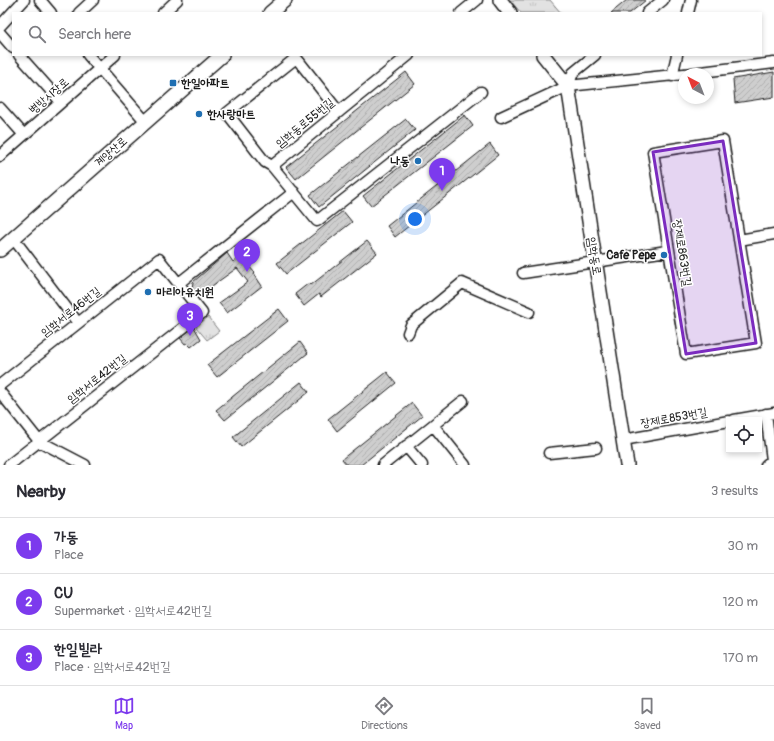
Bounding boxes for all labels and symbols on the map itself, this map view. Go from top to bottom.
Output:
north arrow [678,68,714,104]
street label: 병방시장로 [26,75,72,117]
place label: 한일아파트 [180,76,230,91]
marker: 한일아파트 [168,78,178,88]
street label: 임학동로55번길 [273,95,338,151]
place label: 한사랑마트 [206,107,256,122]
marker: 한사랑마트 [194,109,204,119]
street label: 계양산로 [92,134,130,170]
place label: 나동 [390,154,410,169]
marker: 나동 [413,156,423,166]
pin: 1 [429,158,455,191]
your location [405,209,425,229]
street label: 장제로863번길 [669,218,695,288]
street label: 임학동로 [584,236,604,276]
pin: 2 [234,239,260,272]
place label: Cafe Pepe [606,248,657,263]
marker: Cafe Pepe [659,250,669,260]
street label: 임학서로46번길 [38,284,104,340]
place label: 마리아유치원 [156,285,214,300]
marker: 마리아유치원 [143,287,153,297]
pin: 3 [177,303,203,336]
street label: 임학서로42번길 [64,351,130,407]
street label: 장제로853번길 [639,405,709,431]

